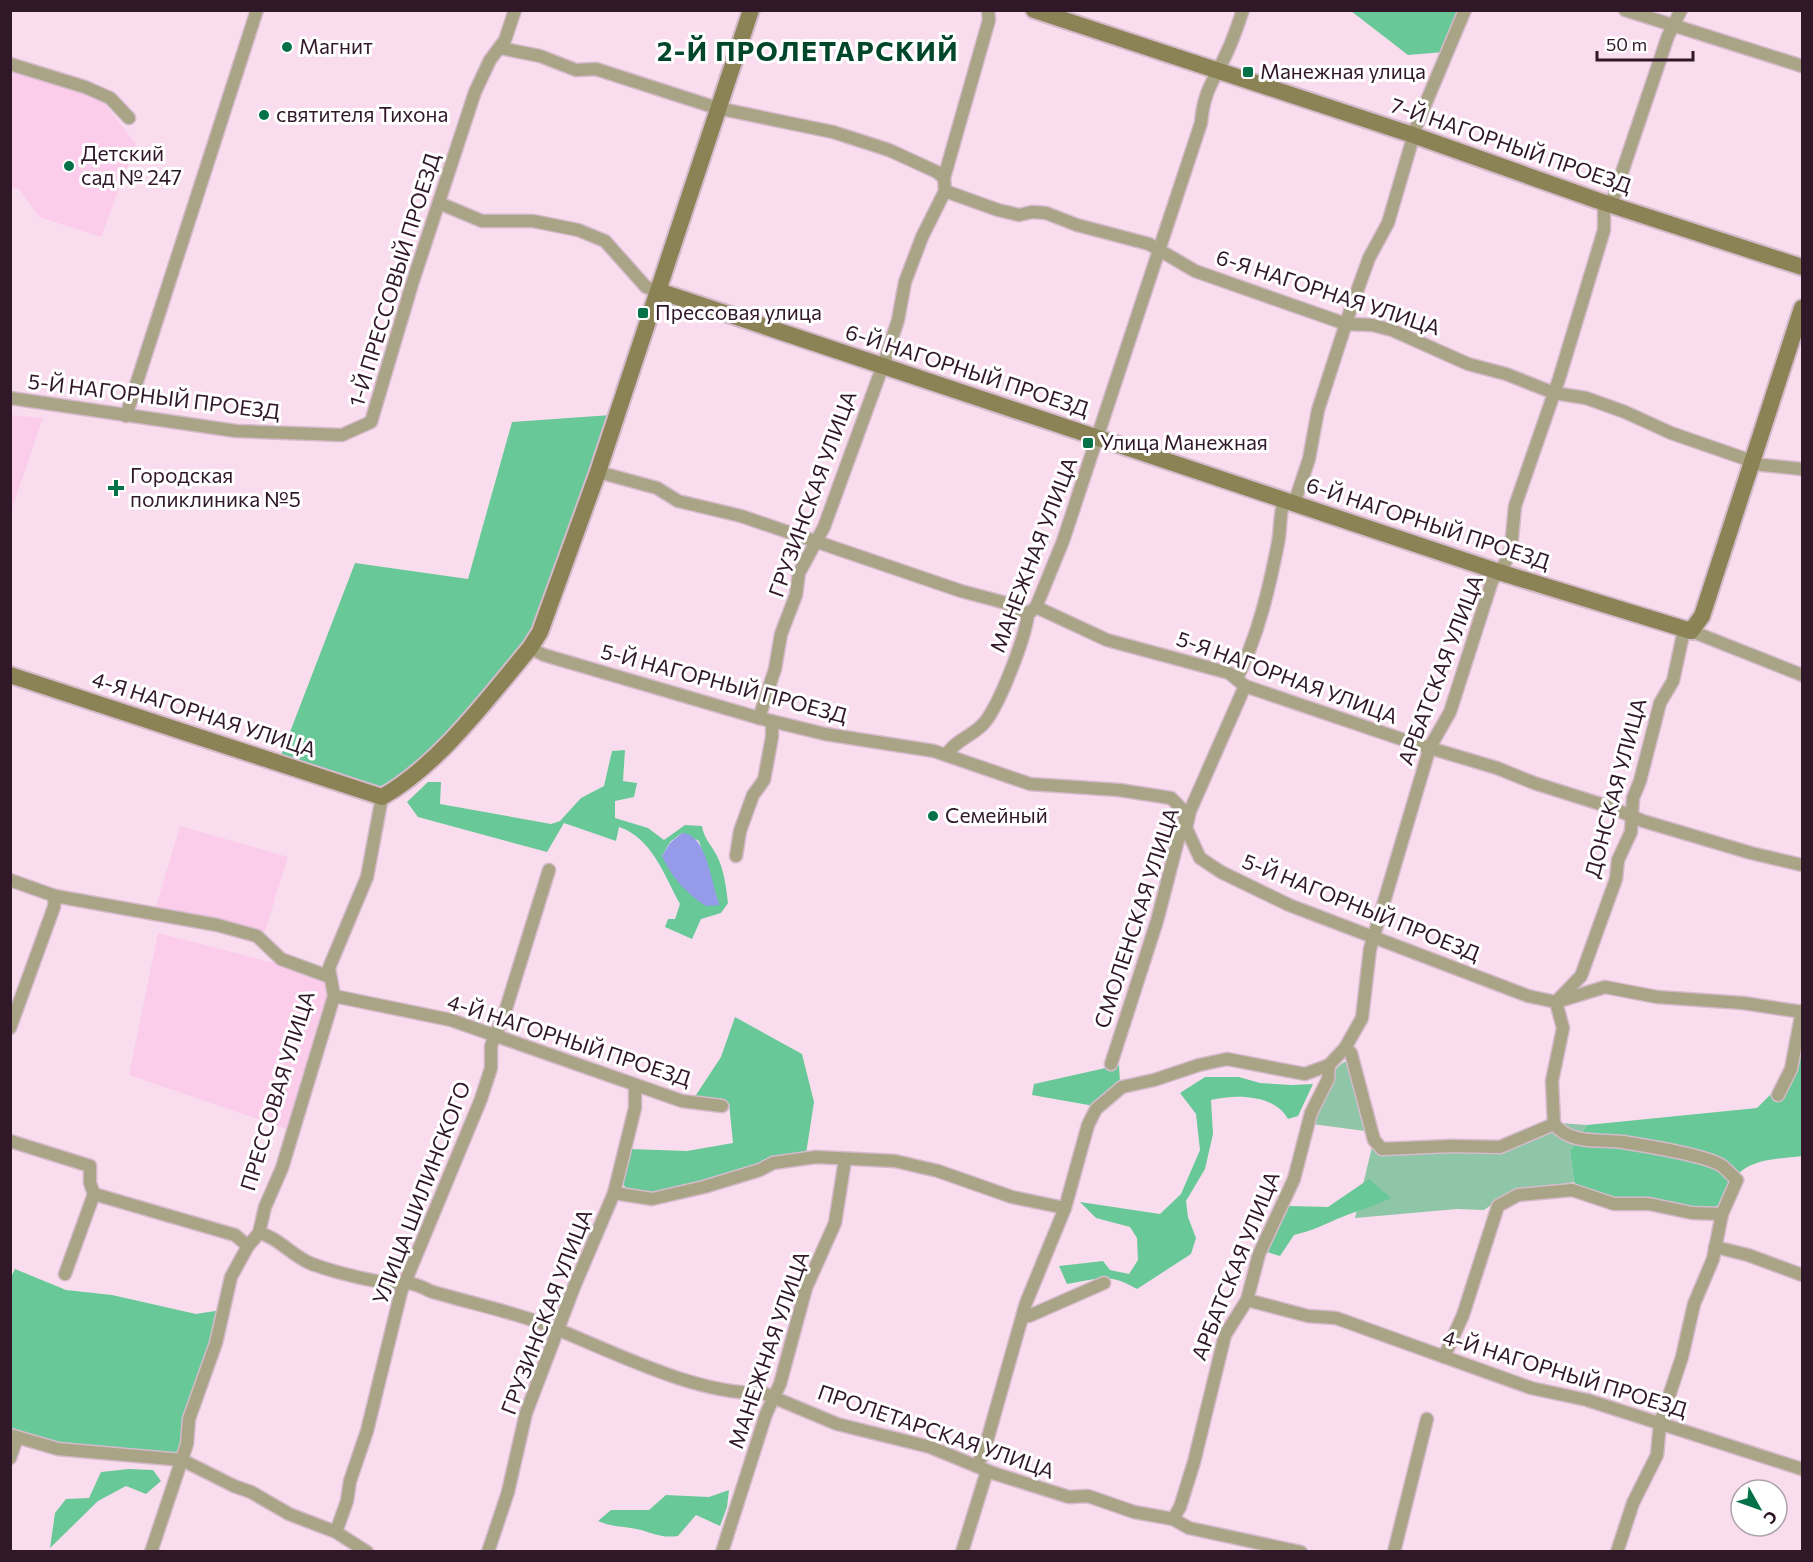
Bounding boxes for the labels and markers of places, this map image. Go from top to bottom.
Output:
place label: Магнит [299,33,373,58]
marker: Магнит [280,40,294,54]
place label: Манежная улица [1260,58,1426,83]
marker: Манежная улица [1241,65,1255,79]
place label: святителя Тихона [276,101,448,126]
marker: святителя Тихона [257,108,271,122]
place label: Детский сад № 247 [81,140,182,189]
marker: Детский сад № 247 [62,159,76,173]
place label: Прессовая улица [655,299,822,324]
marker: Прессовая улица [636,306,650,320]
place label: Улица Манежная [1100,429,1268,454]
marker: Улица Манежная [1081,436,1095,450]
place label: Городская поликлиника №5 [130,462,301,511]
marker: Городская поликлиника №5 [107,479,125,497]
place label: Семейный [945,802,1048,827]
marker: Семейный [926,809,940,823]

